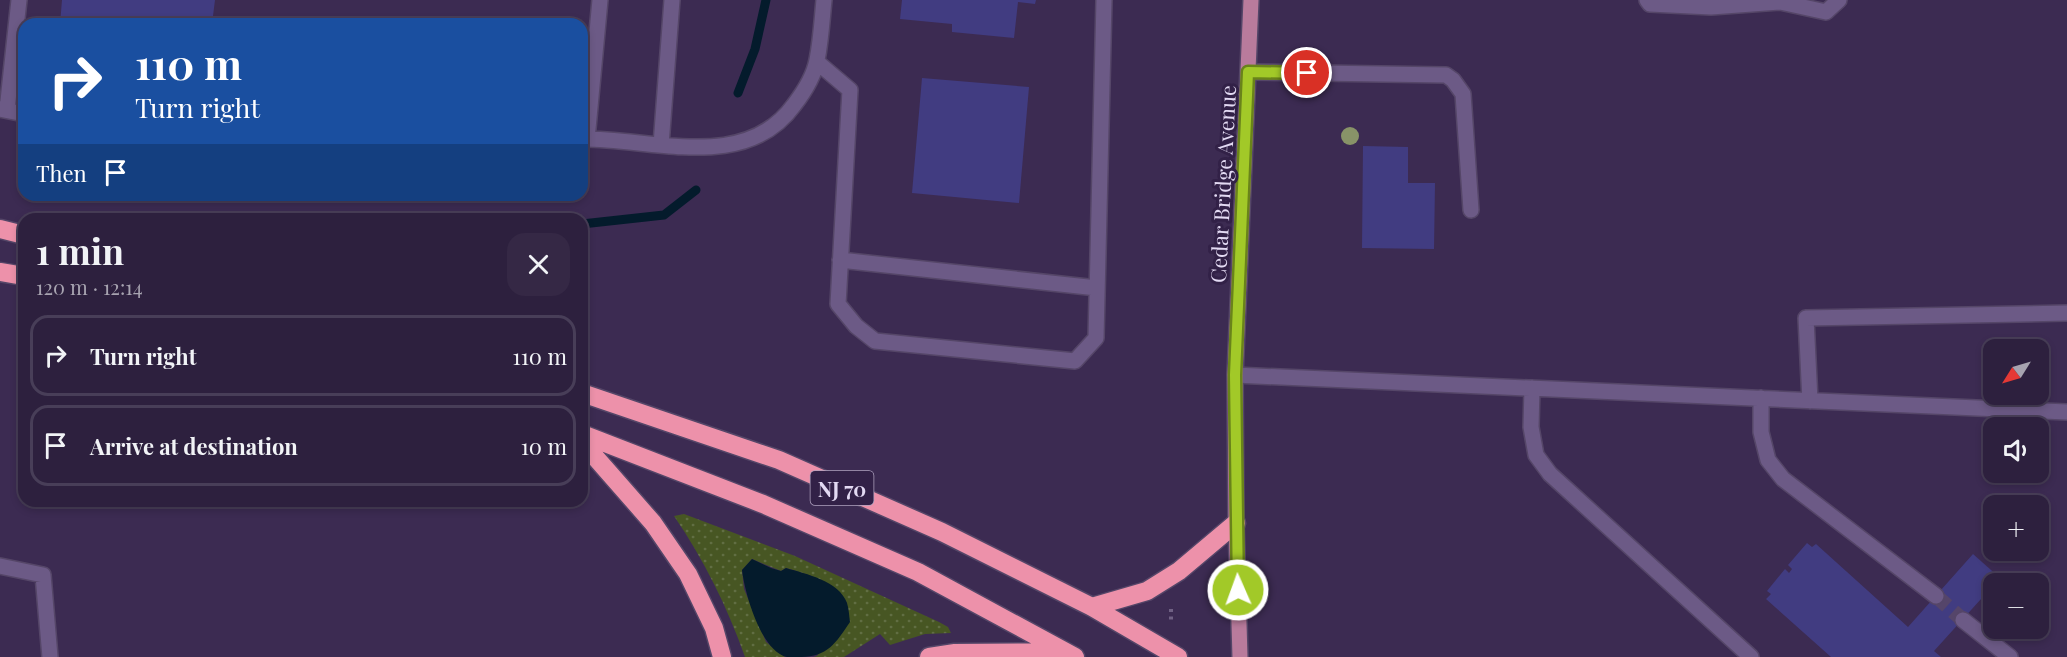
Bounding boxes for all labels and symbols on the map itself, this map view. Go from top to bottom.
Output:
pin [1281,47,1332,98]
street label: Cedar Bridge Avenue [1203,84,1241,284]
north arrow [1983,339,2049,405]
road number: NJ 70 [810,471,874,505]
position arrow [1206,558,1270,622]

